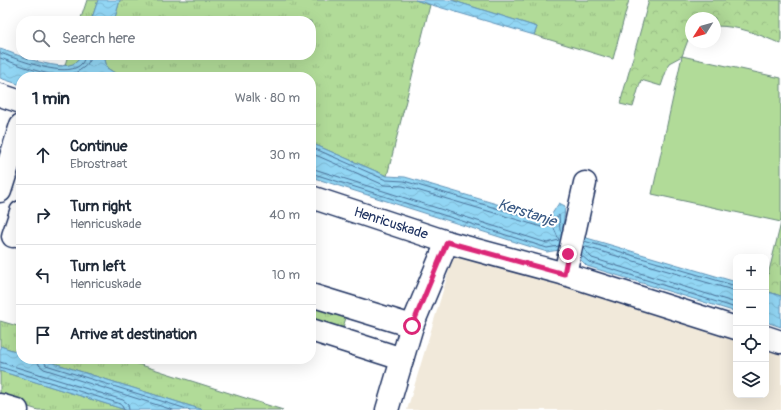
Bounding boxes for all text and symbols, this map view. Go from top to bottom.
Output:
north arrow [685,12,721,48]
search box [16,16,316,60]
icon: search [30,27,52,49]
text: Search here [62,29,135,48]
text: 1 min [32,88,70,109]
text: Walk · 80 m [235,90,300,106]
text: Continue [70,137,128,156]
icon: ahead [32,144,54,166]
text: 30 m [270,147,300,163]
text: Ebrostraat [70,156,127,172]
water label: Kerstanje [495,195,560,232]
text: Turn right [70,197,131,216]
street label: Henricuskade [352,203,430,243]
icon: right [32,204,54,226]
text: 40 m [269,207,300,223]
text: Henricuskade [70,216,142,232]
route end [559,245,577,263]
map controls [733,254,769,398]
button: + [733,254,769,290]
text: Turn left [70,257,126,276]
icon: left [32,264,54,286]
text: 10 m [272,267,300,283]
text: Henricuskade [70,276,142,292]
button: − [733,290,769,326]
route start [403,317,421,335]
icon: arrive [32,324,54,346]
text: Arrive at destination [70,325,197,344]
button: locate [733,326,769,362]
button: layers [733,362,769,398]

